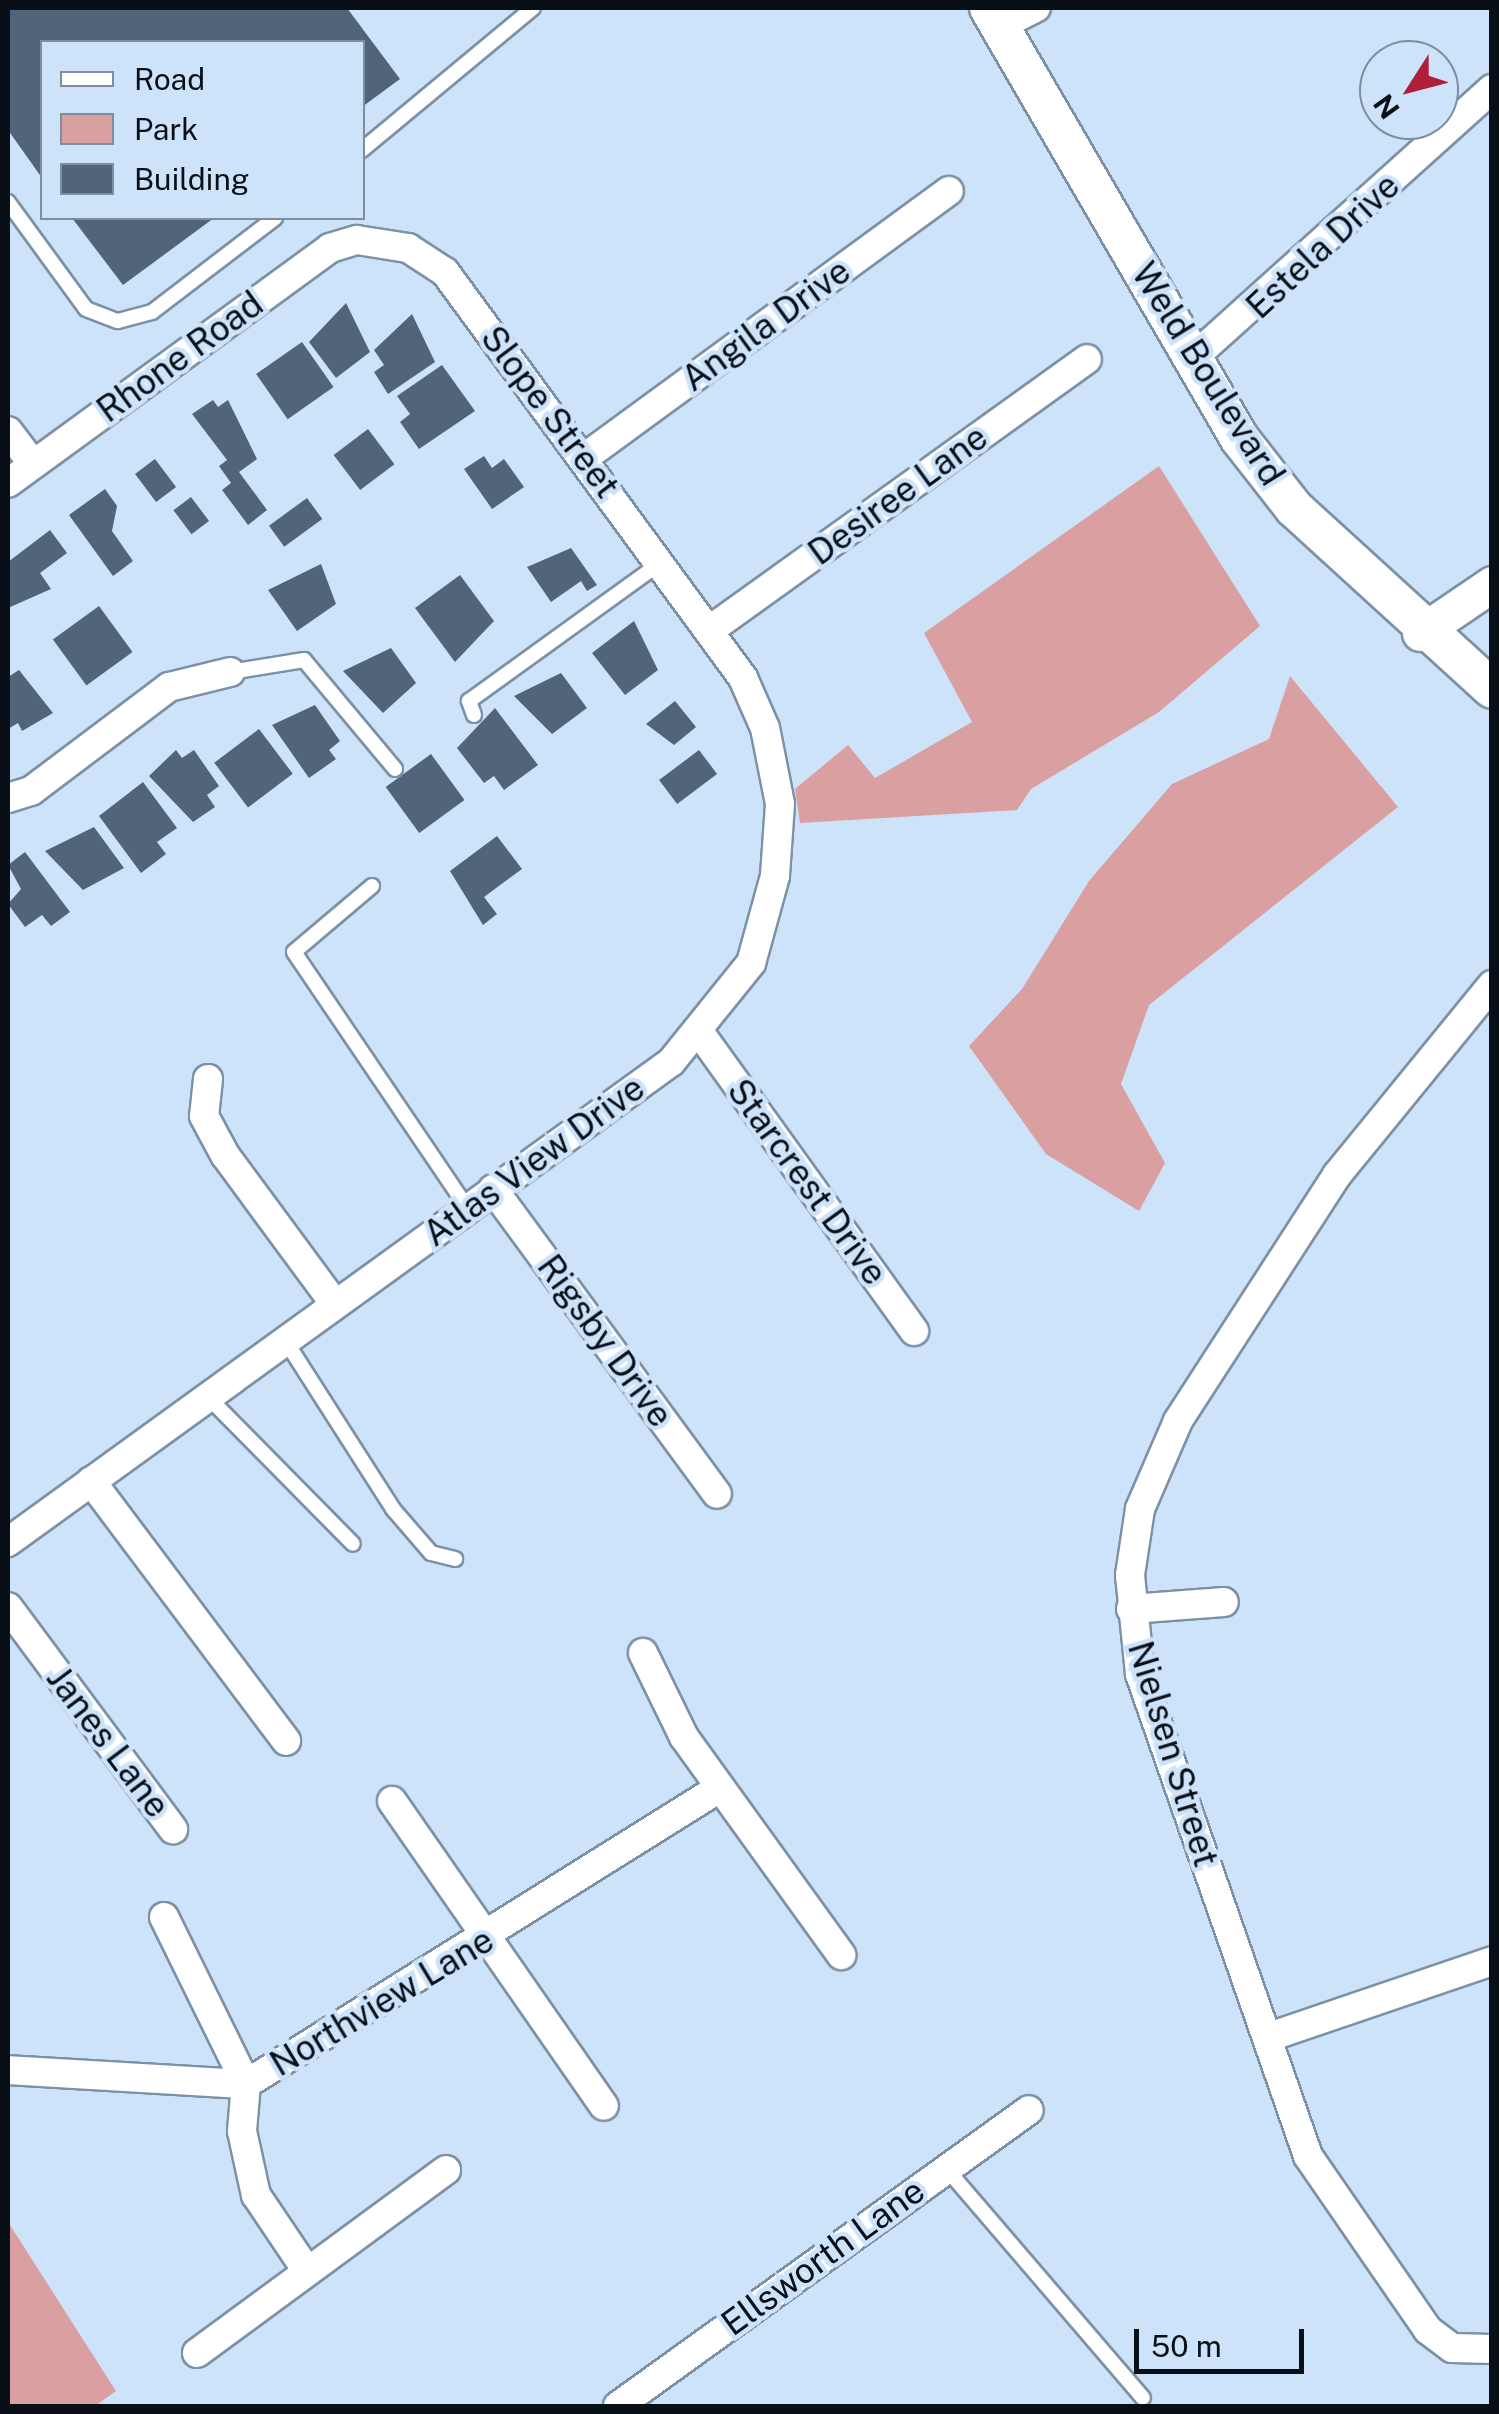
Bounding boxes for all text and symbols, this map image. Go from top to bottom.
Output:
legend [40,40,365,220]
north arrow [1359,40,1459,140]
text: Road [134,61,205,97]
text: N [1366,88,1406,125]
text: Park [134,111,198,147]
text: Building [134,161,249,197]
street label: Estela Drive [1238,165,1408,327]
street label: Angila Drive [674,250,858,400]
street label: Weld Boulevard [1123,255,1293,493]
street label: Rhone Road [89,283,271,431]
street label: Slope Street [472,318,628,506]
street label: Desiree Lane [800,416,996,574]
street label: Atlas View Drive [415,1067,653,1255]
street label: Starcrest Drive [718,1071,896,1293]
street label: Rigsby Drive [528,1247,682,1435]
street label: Nielsen Street [1119,1636,1227,1872]
street label: Janes Lane [38,1658,178,1826]
street label: Northview Lane [263,1919,501,2085]
street label: Ellsworth Lane [713,2169,933,2345]
scale bar [1139,2309,1309,2371]
text: 50 m [1151,2328,1222,2364]

